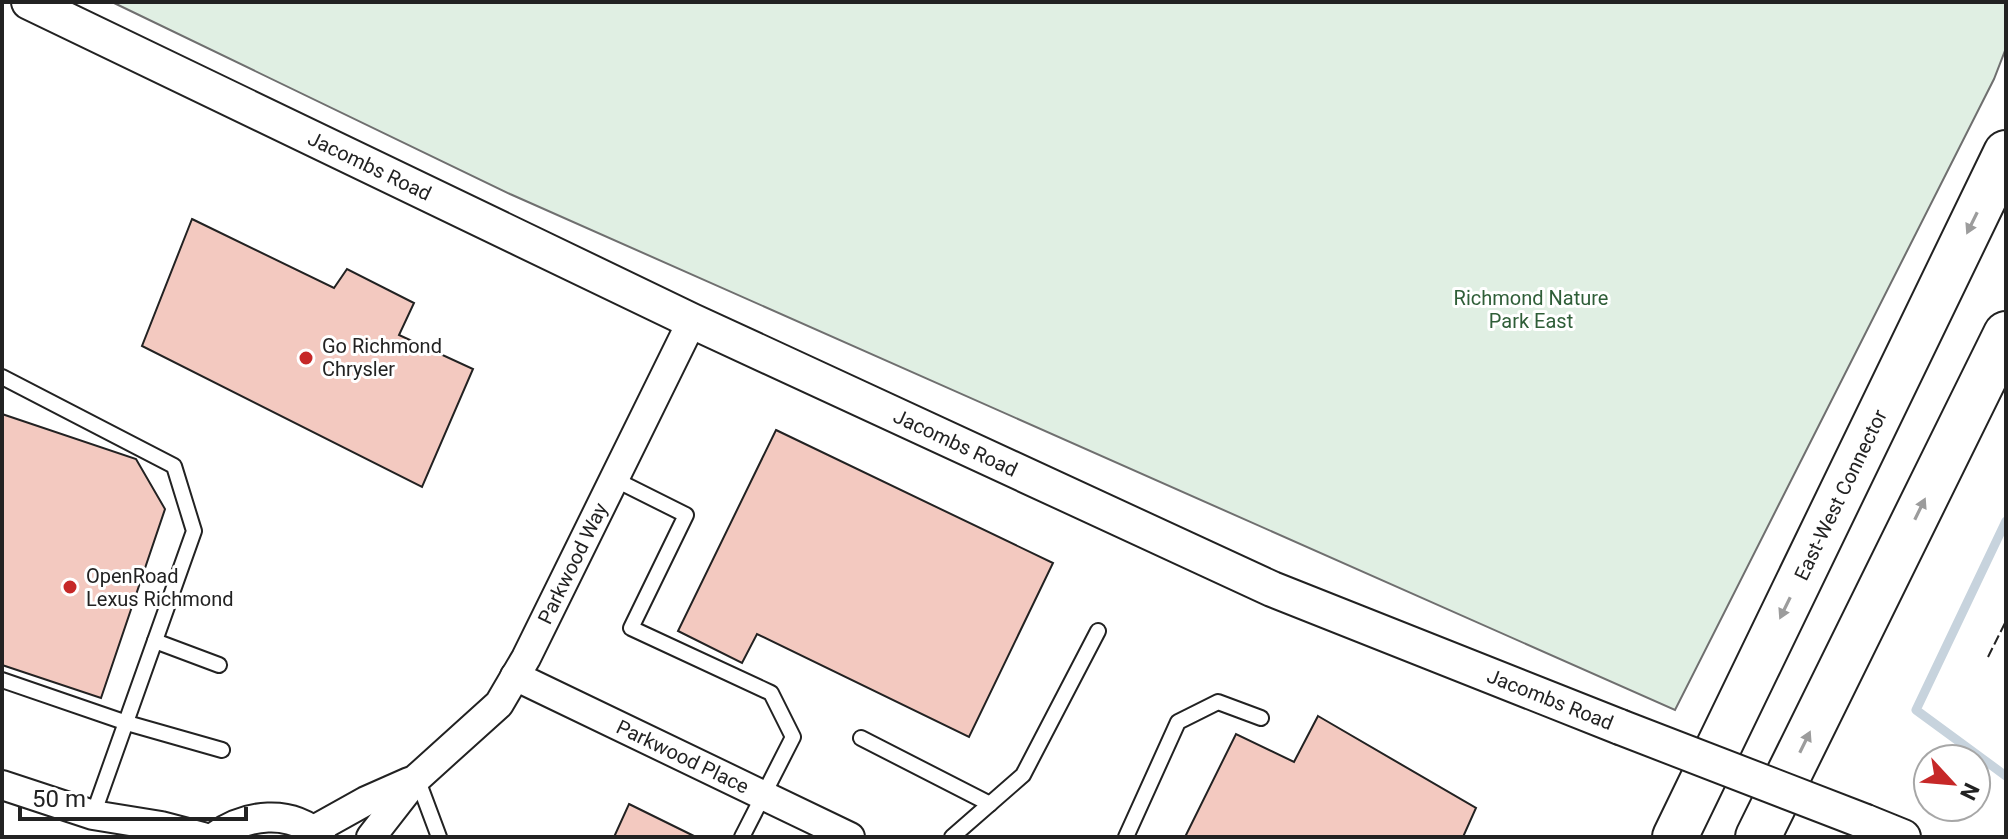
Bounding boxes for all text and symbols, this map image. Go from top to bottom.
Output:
street label: Jacombs Road [304,126,435,206]
one-way arrow [1965,212,1979,235]
park label: Richmond Nature Park East [1454,286,1608,333]
place label: Go Richmond Chrysler [322,334,442,381]
marker: Go Richmond Chrysler [297,349,315,367]
street label: Jacombs Road [890,404,1021,482]
street label: East-West Connector [1789,405,1892,584]
one-way arrow [1913,497,1927,520]
street label: Parkwood Way [533,498,613,628]
place label: OpenRoad Lexus Richmond [86,564,234,611]
marker: OpenRoad Lexus Richmond [61,578,79,596]
one-way arrow [1778,597,1792,620]
street label: Jacombs Road [1484,664,1617,735]
street label: Parkwood Place [613,715,753,799]
one-way arrow [1798,730,1811,753]
north arrow [1912,743,1992,823]
scale bar [20,771,246,821]
text: N [1955,779,1984,804]
text: 50 m [32,785,86,813]

